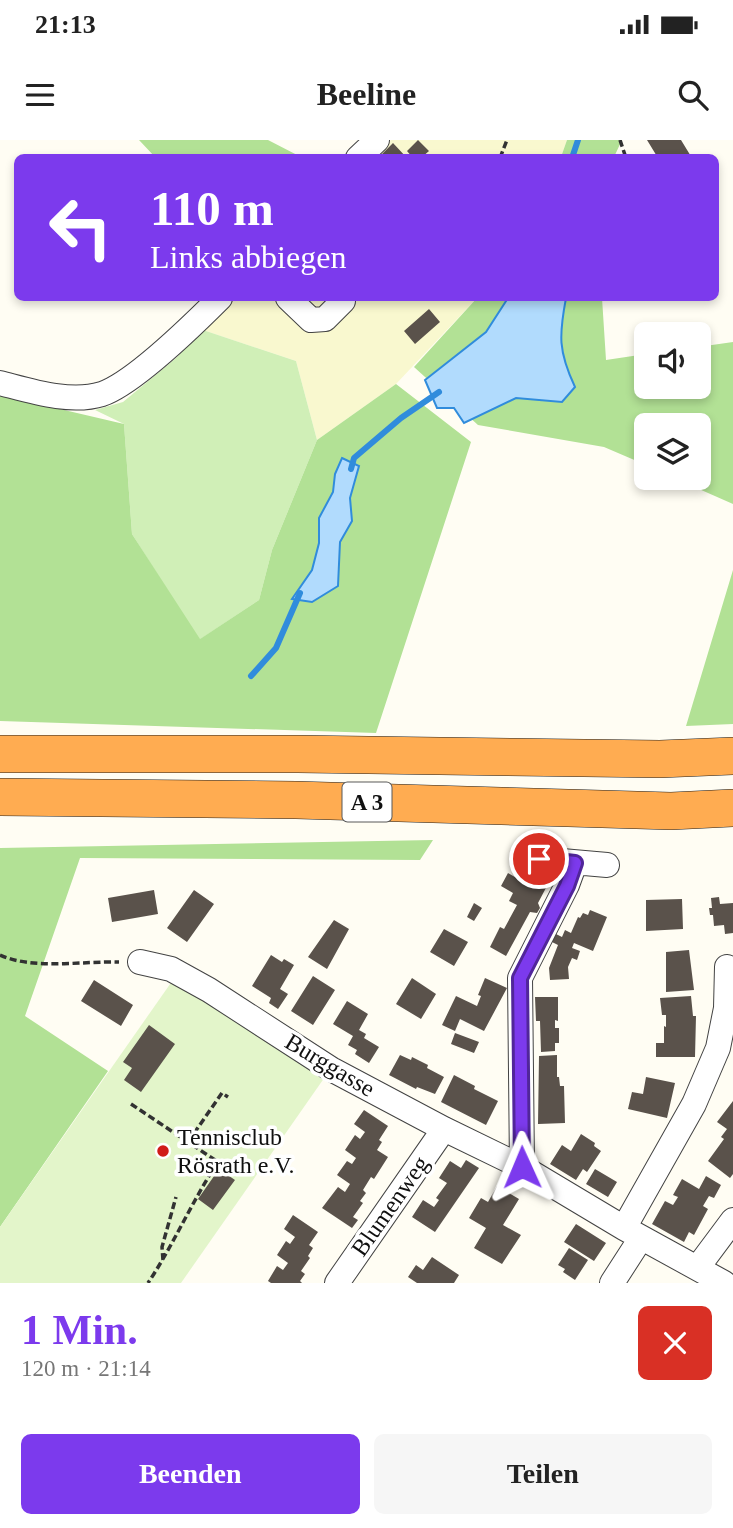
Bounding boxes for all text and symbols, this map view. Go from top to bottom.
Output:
text: 21:13 [35,10,96,39]
icon: menu [21,76,59,114]
text: Beeline [317,76,416,112]
icon: search [674,76,712,114]
text: 110 m [150,181,274,236]
icon: left [35,182,126,273]
text: Links abbiegen [150,239,346,275]
map controls [634,322,711,490]
button: sound [634,322,711,399]
button: layers [634,413,711,490]
road number: A 3 [342,782,392,822]
pin [509,829,569,889]
icon: arrive [520,840,558,878]
street label: Burggasse [281,1028,379,1102]
place label: Tennisclub Rösrath e.V. [177,1124,295,1178]
position arrow [485,1130,559,1204]
marker: Tennisclub Rösrath e.V. [155,1143,171,1159]
street label: Blumenweg [346,1151,434,1261]
button: close [638,1306,712,1380]
text: 1 Min. [21,1307,138,1353]
text: 120 m · 21:14 [21,1356,151,1381]
button: Beenden [21,1434,360,1514]
button: Teilen [374,1434,712,1514]

